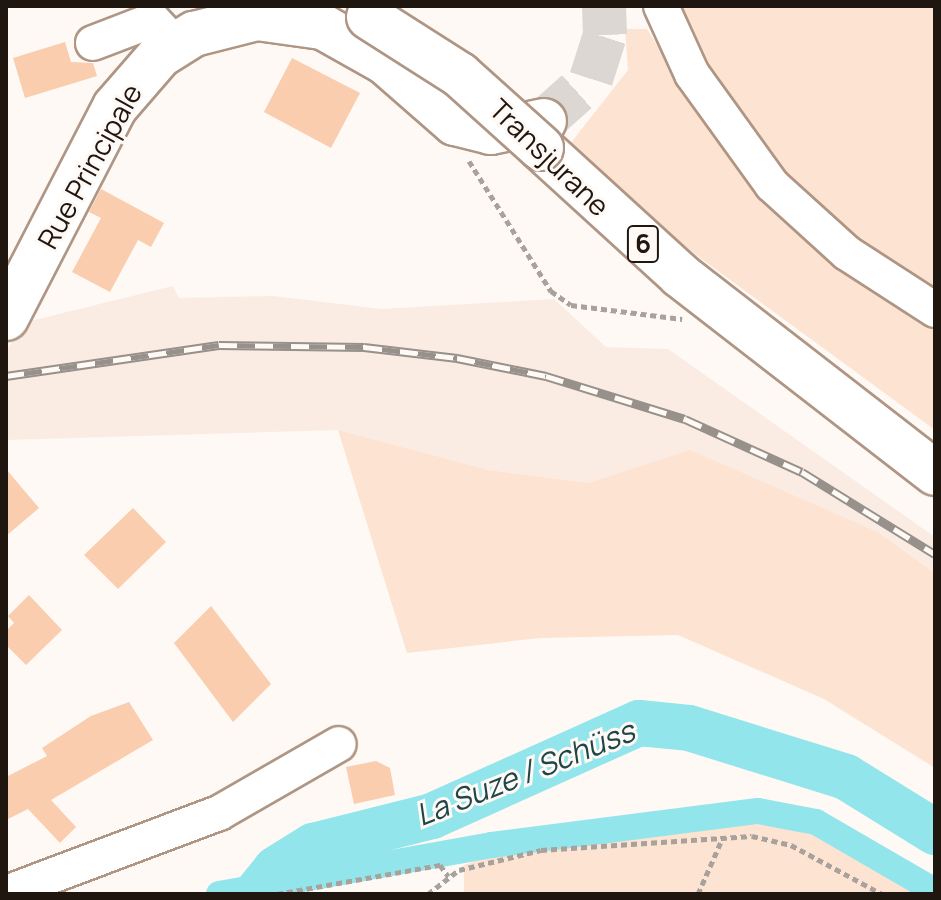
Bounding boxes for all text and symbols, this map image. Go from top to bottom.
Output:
street label: Rue Principale [30,78,148,254]
street label: Transjurane [483,92,617,222]
road number: 6 [625,222,661,266]
water label: La Suze / Schüss [411,713,639,833]

